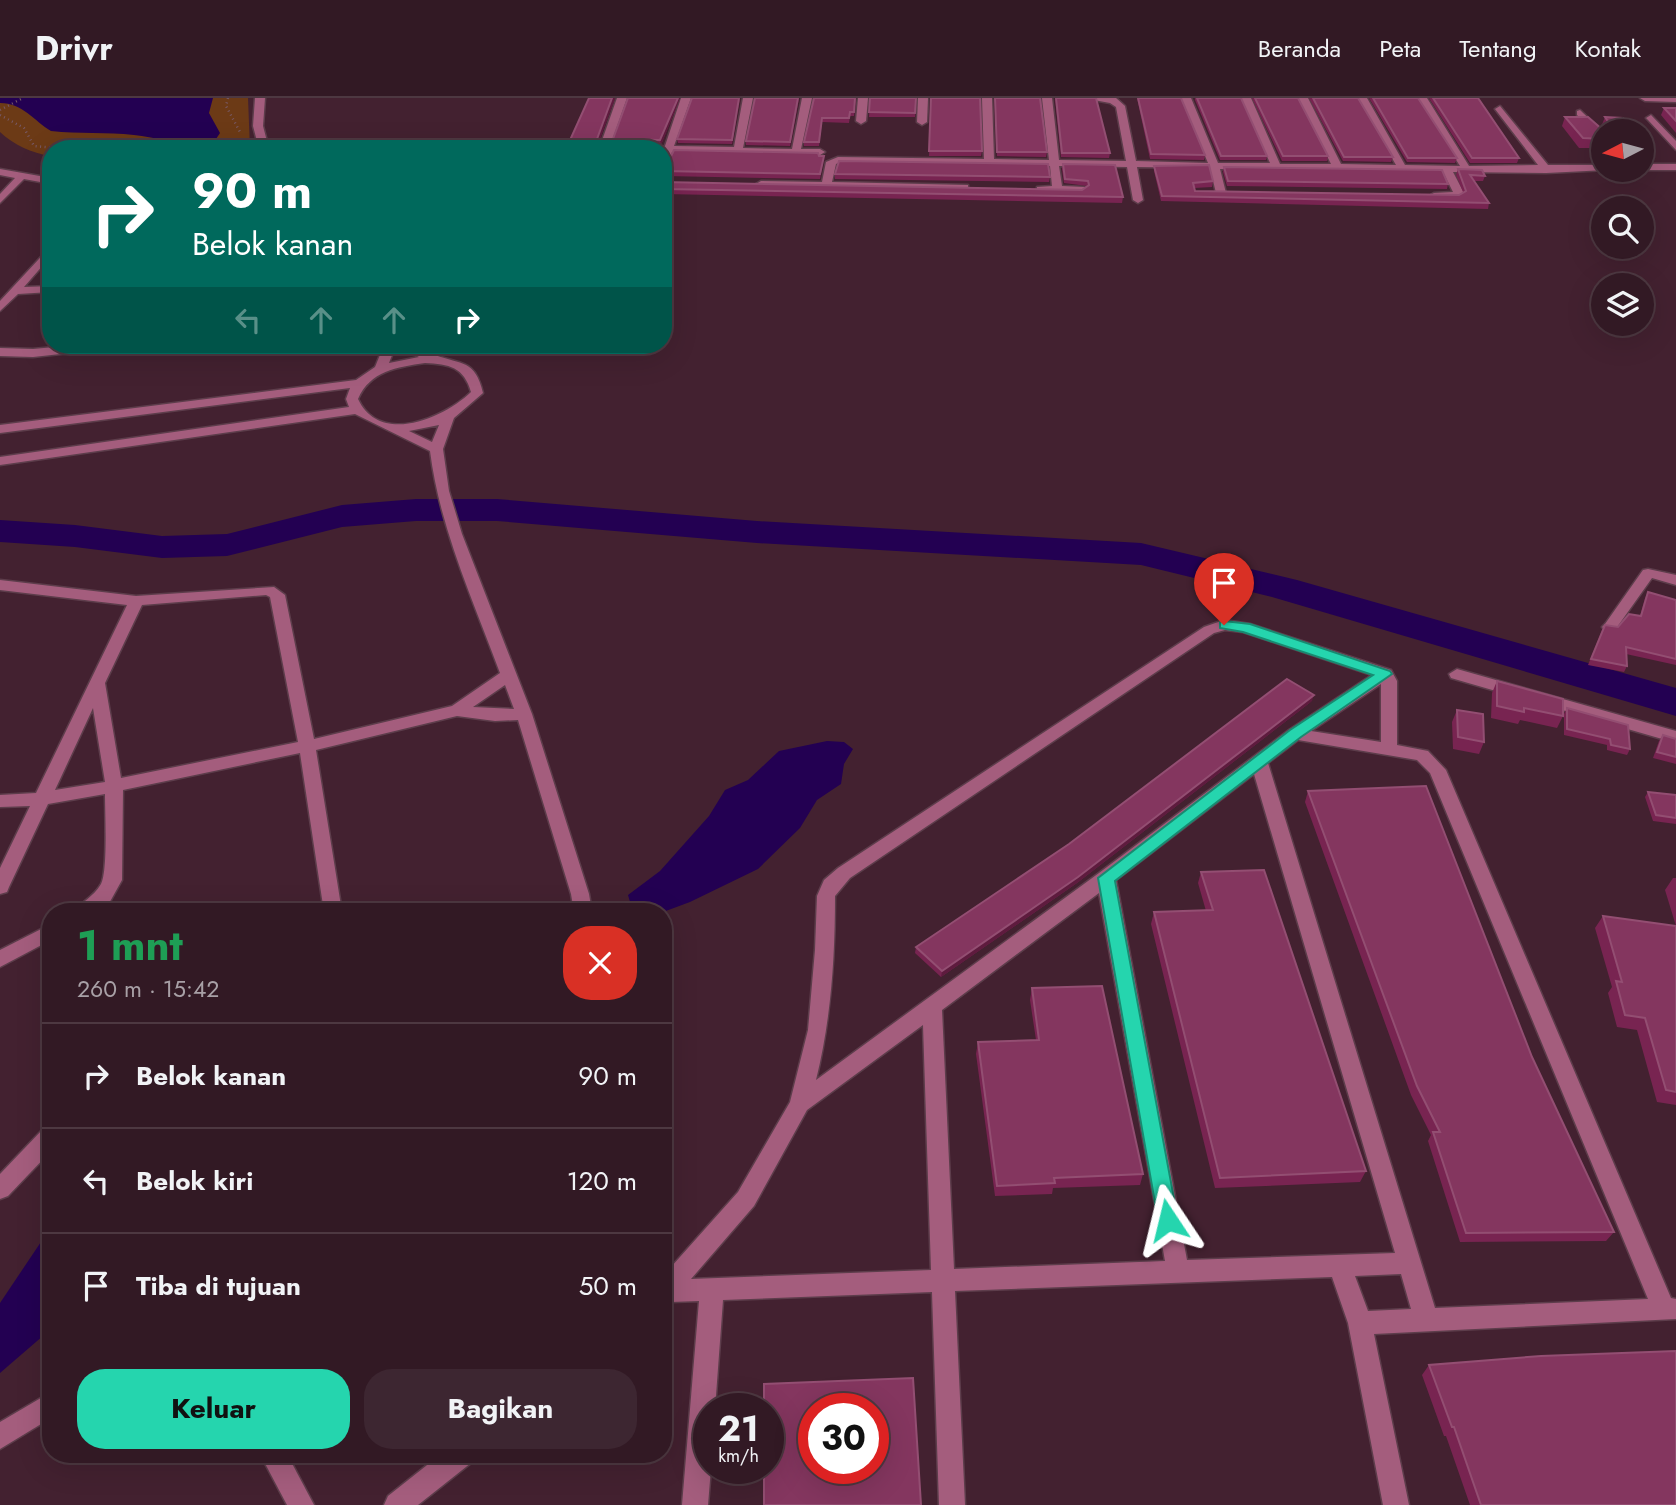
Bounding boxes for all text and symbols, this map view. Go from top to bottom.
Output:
text: Drivr [35,25,113,72]
text: Beranda [1258,31,1341,66]
text: Peta [1379,31,1421,66]
text: Tentang [1459,31,1537,66]
text: Kontak [1575,31,1641,66]
north arrow [1591,119,1654,182]
map controls [1591,119,1654,336]
text: 90 m [192,156,312,226]
icon: right [77,168,168,259]
button: search [1591,196,1654,259]
text: Belok kanan [192,221,353,267]
button: layers [1591,273,1654,336]
icon: left [229,301,267,339]
icon: ahead [302,301,340,339]
icon: ahead [375,301,413,339]
icon: right [448,301,486,339]
pin [1194,553,1254,625]
icon: arrive [1205,564,1243,602]
text: 1 mnt [77,915,183,976]
button: close [563,926,637,1000]
text: 260 m · 15:42 [77,972,219,1006]
icon: right [77,1057,115,1095]
text: Belok kanan [136,1057,286,1095]
text: 90 m [578,1057,637,1095]
icon: left [77,1162,115,1200]
text: Belok kiri [136,1162,253,1200]
text: 120 m [567,1162,637,1200]
position arrow [1131,1183,1205,1257]
icon: arrive [77,1267,115,1305]
text: Tiba di tujuan [136,1267,301,1305]
text: 50 m [579,1267,637,1305]
button: Keluar [77,1369,350,1449]
button: Bagikan [364,1369,637,1449]
speed limit sign: 30 [798,1393,889,1484]
text: 21 [718,1404,759,1454]
text: km/h [718,1443,759,1469]

